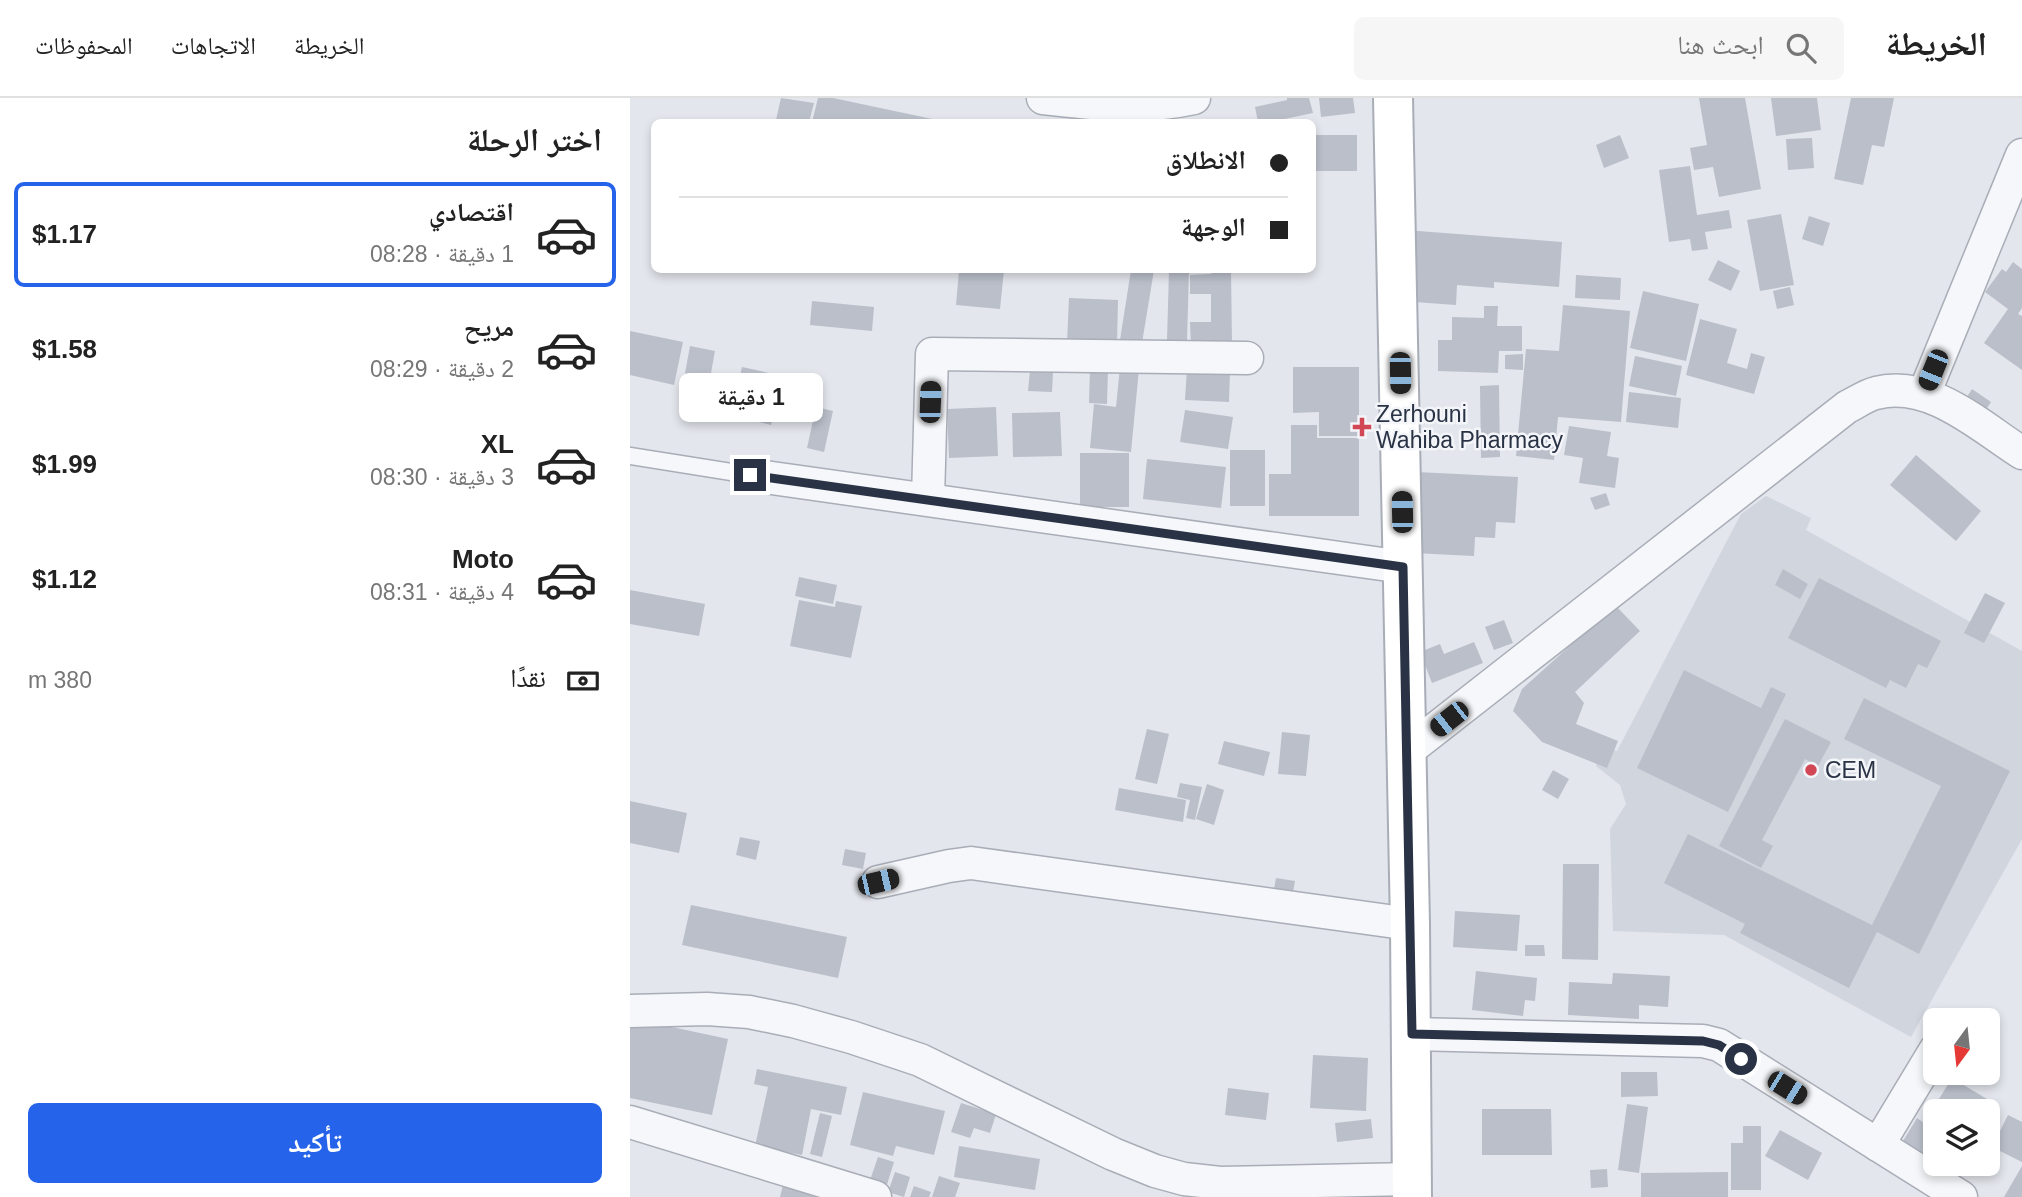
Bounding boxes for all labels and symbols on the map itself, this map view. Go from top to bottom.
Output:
car [1916,347,1951,393]
car [1390,352,1411,394]
callout: 1 دقيقة [678,374,822,422]
car [919,381,942,423]
place label: Zerhouni Wahiba Pharmacy [1376,401,1564,453]
marker: Zerhouni Wahiba Pharmacy [1354,419,1370,435]
route end [734,459,766,491]
car [1392,491,1413,533]
car [1426,698,1473,740]
place label: CEM [1825,757,1876,783]
marker: CEM [1803,762,1819,778]
car [856,867,901,897]
north arrow [1923,1008,2000,1085]
route start [1725,1043,1757,1075]
car [1764,1068,1811,1108]

